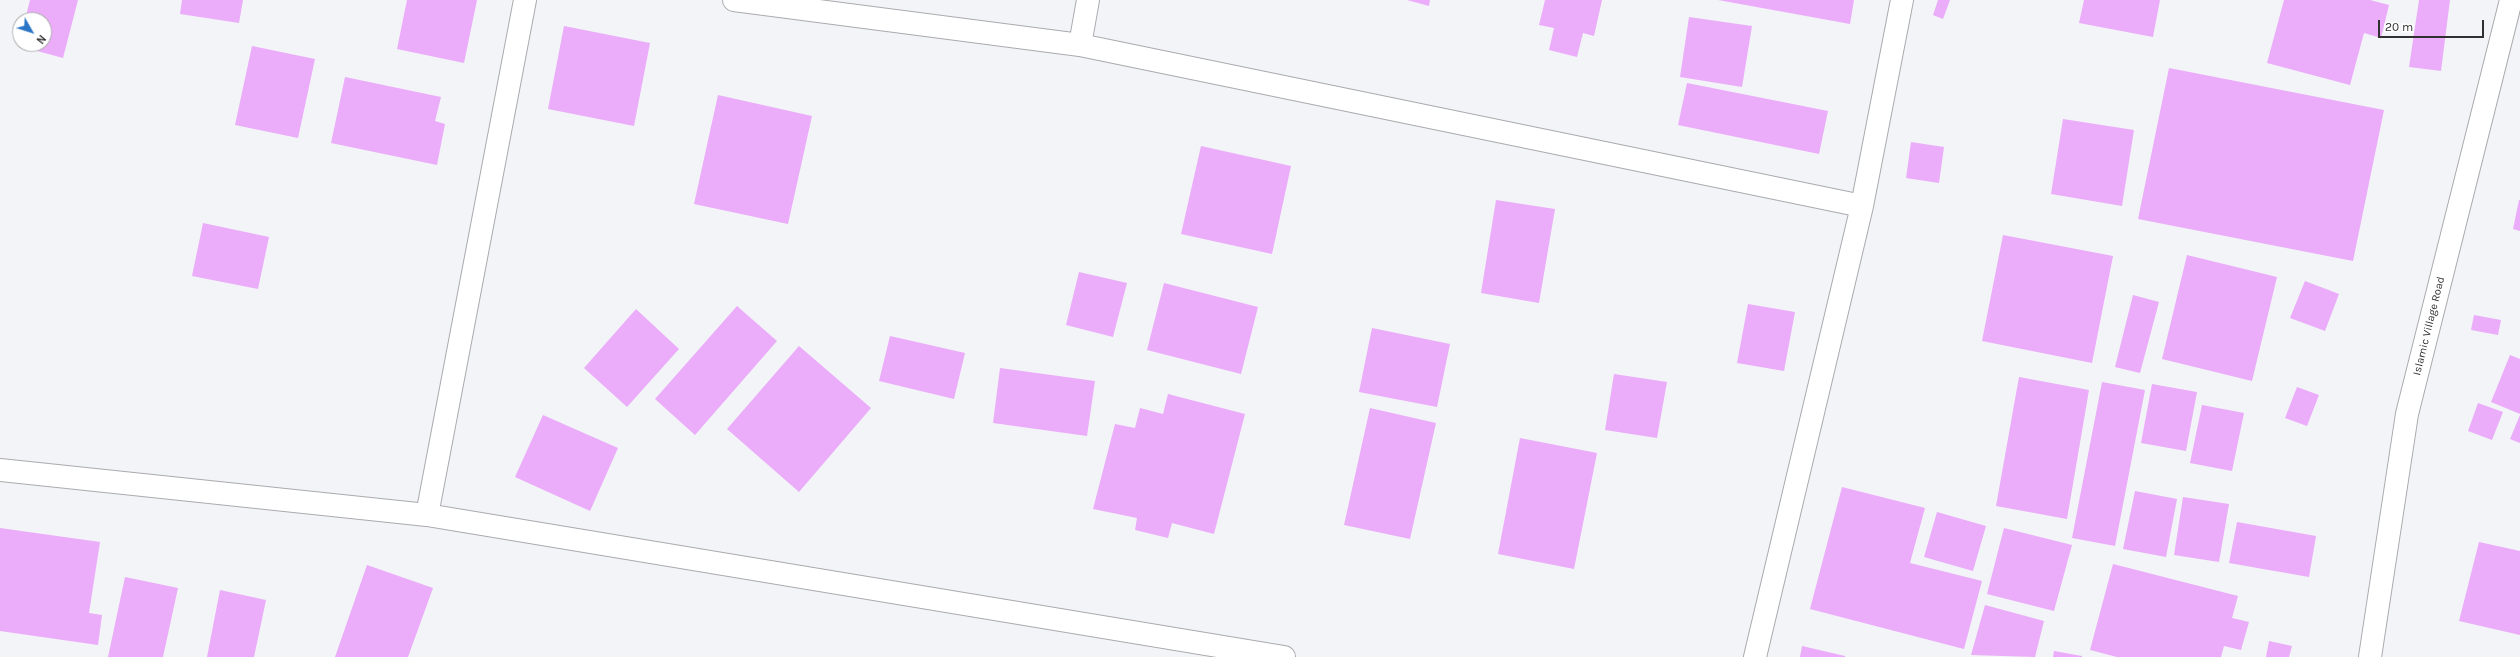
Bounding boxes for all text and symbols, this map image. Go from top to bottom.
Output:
north arrow [12,12,52,52]
scale bar [2380,12,2486,38]
text: 20 m [2385,20,2413,34]
text: N [33,32,48,46]
street label: Islamic Village Road [2410,275,2448,377]

